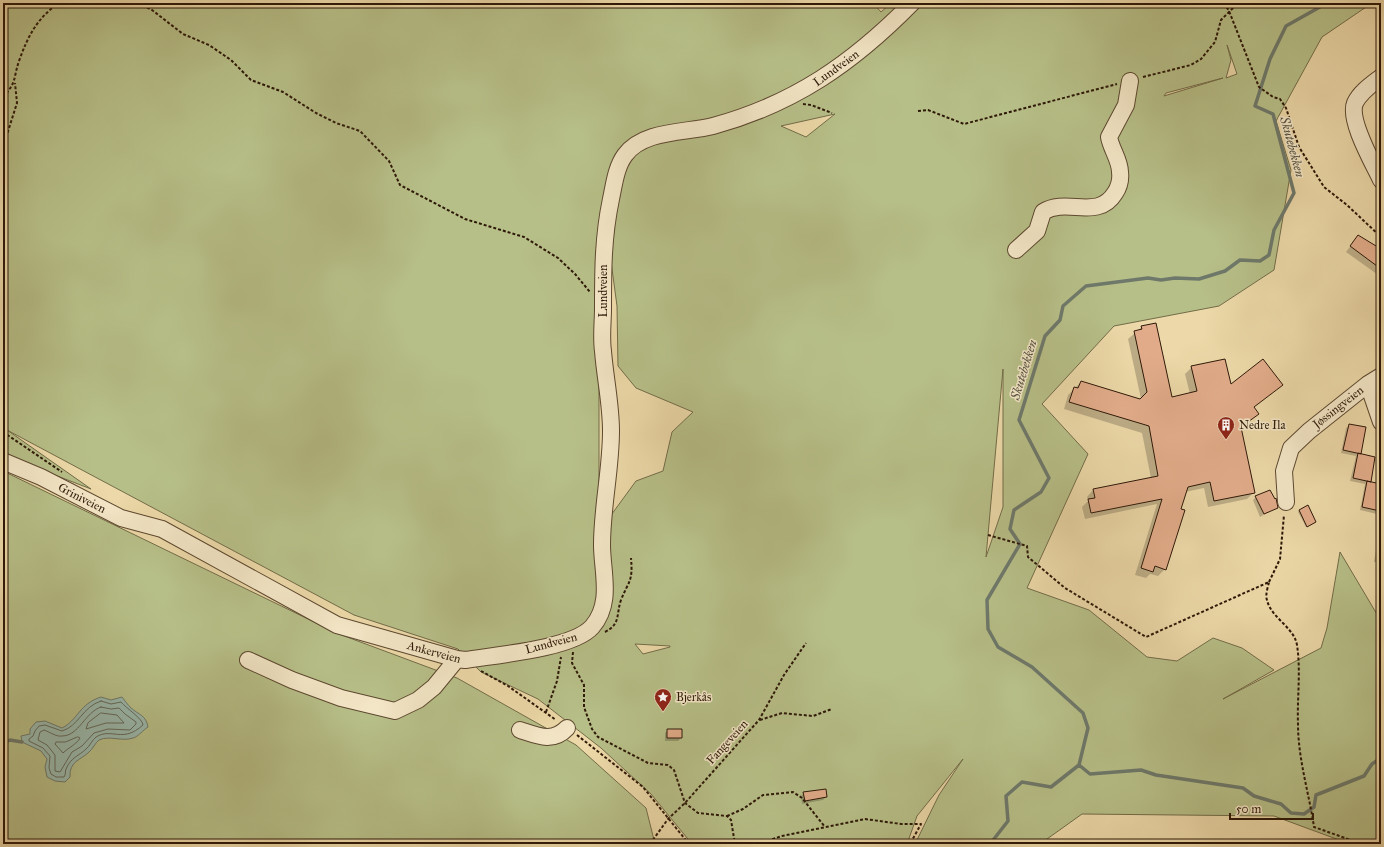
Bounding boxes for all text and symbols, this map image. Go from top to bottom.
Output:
street label: Lundveien [810,46,862,89]
water label: Skutebekken [1276,114,1308,179]
street label: Lundveien [596,264,610,318]
water label: Skutebekken [1007,338,1041,403]
street label: Jøssingveien [1308,383,1367,433]
building icon: Nedre Ila [1216,415,1236,440]
place label: Nedre Ila [1239,418,1286,432]
street label: Griniveien [56,480,109,516]
street label: Lundveien [524,629,579,657]
street label: Ankerveien [405,638,463,666]
place icon: Bjerkås [653,687,673,712]
place label: Bjerkås [676,690,711,704]
street label: Fangeveien [703,717,752,768]
scale bar [1230,795,1313,821]
text: 50 m [1236,802,1261,816]

